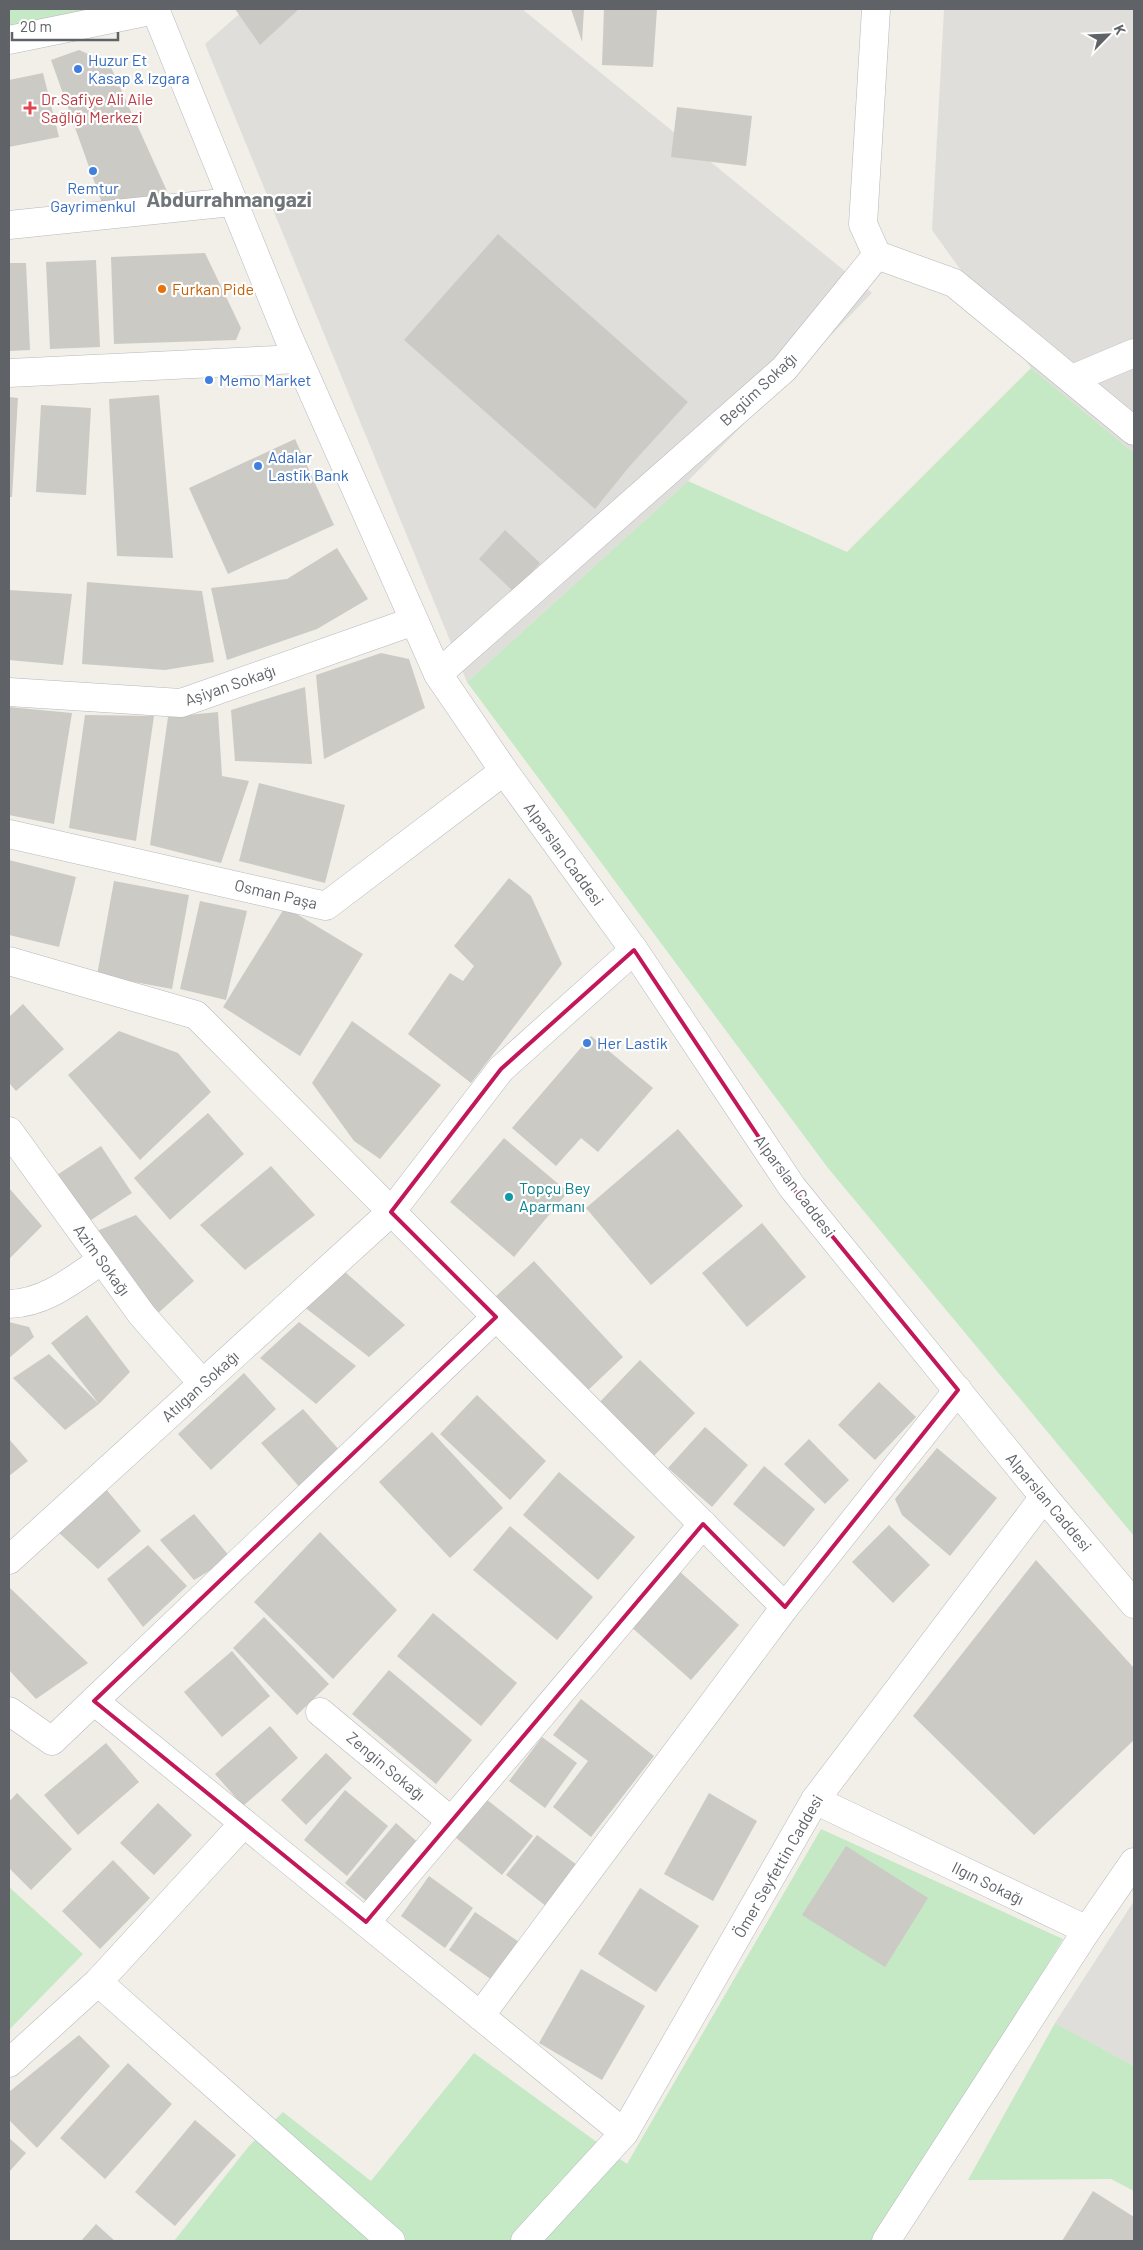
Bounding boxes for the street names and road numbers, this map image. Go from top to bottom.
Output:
street label: Begüm Sokağı [715,348,800,429]
street label: Aşiyan Sokağı [182,660,278,709]
street label: Alparslan Caddesi [521,798,608,909]
street label: Osman Paşa [233,875,319,912]
street label: Alparslan Caddesi [751,1131,840,1241]
street label: Azim Sokağı [70,1220,135,1299]
street label: Atılgan Sokağı [157,1346,242,1425]
street label: Alparslan Caddesi [1003,1448,1096,1555]
street label: Zengin Sokağı [343,1727,429,1804]
street label: Ömer Seyfettin Caddesi [729,1791,826,1941]
street label: Ilgın Sokağı [949,1857,1027,1908]

